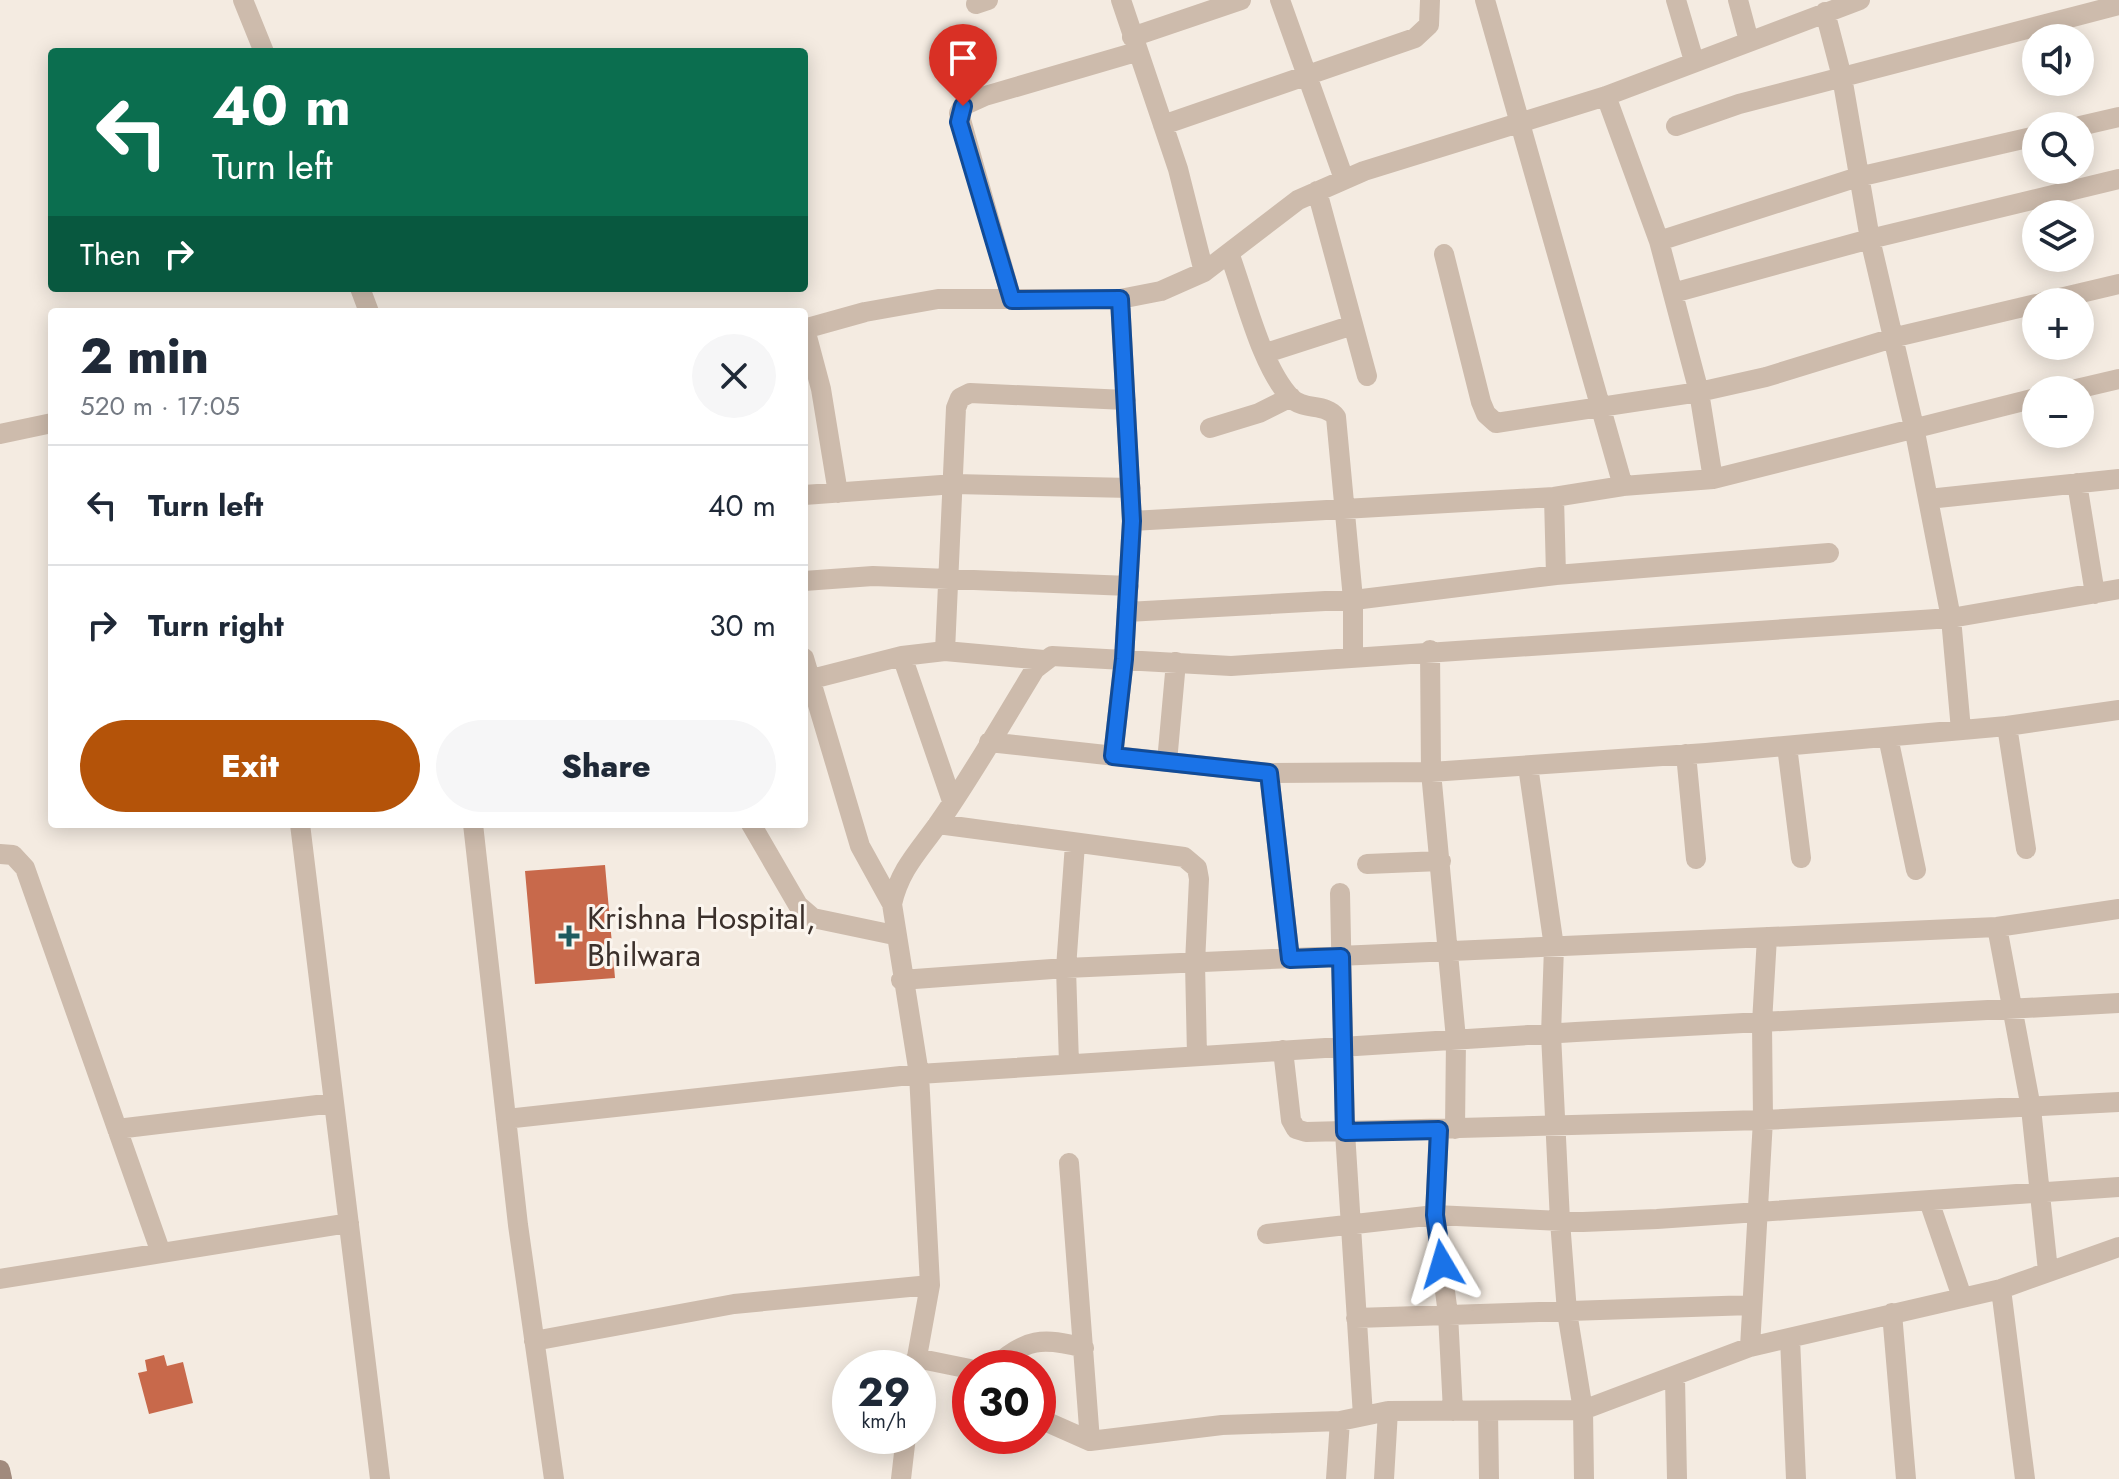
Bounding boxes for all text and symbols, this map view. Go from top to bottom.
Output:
pin [929,24,997,106]
map controls [2022,24,2094,448]
button: sound [2022,24,2094,96]
icon: arrive [941,36,985,80]
text: 40 m [212,65,351,146]
icon: left [80,80,184,184]
button: search [2022,112,2094,184]
text: Turn left [212,140,333,192]
button: layers [2022,200,2094,272]
icon: right [157,232,201,276]
text: Then [80,233,141,276]
button: + [2022,288,2094,360]
text: 2 min [80,322,209,391]
button: close [692,334,776,418]
button: − [2022,376,2094,448]
text: 520 m · 17:05 [80,387,240,425]
icon: left [80,483,124,527]
text: Turn left [148,484,263,527]
text: 40 m [708,484,776,527]
icon: right [80,603,124,647]
text: Turn right [148,604,284,647]
text: 30 m [709,604,776,647]
button: Exit [80,720,420,812]
button: Share [436,720,776,812]
place label: Krishna Hospital, Bhilwara [587,895,816,978]
marker: Krishna Hospital, Bhilwara [558,925,580,947]
position arrow [1400,1222,1484,1306]
speed limit sign: 30 [952,1350,1056,1454]
text: 29 [858,1363,911,1421]
text: km/h [861,1407,907,1436]

